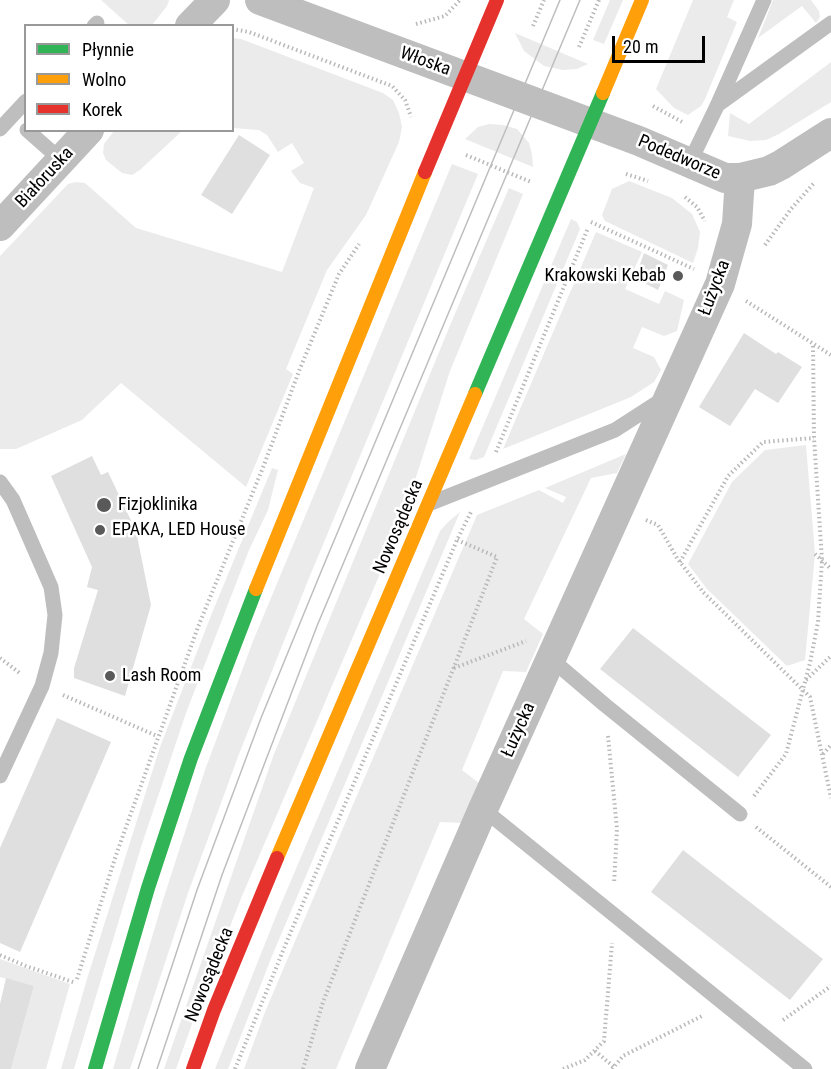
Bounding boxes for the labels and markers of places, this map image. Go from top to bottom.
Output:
place label: Krakowski Kebab [545,265,666,287]
marker: Krakowski Kebab [671,269,685,283]
place label: Fizjoklinika [118,494,198,516]
marker: Fizjoklinika [95,496,113,514]
place label: EPAKA, LED House [112,519,245,541]
marker: EPAKA, LED House [93,523,107,537]
place label: Lash Room [122,665,201,687]
marker: Lash Room [103,669,117,683]

